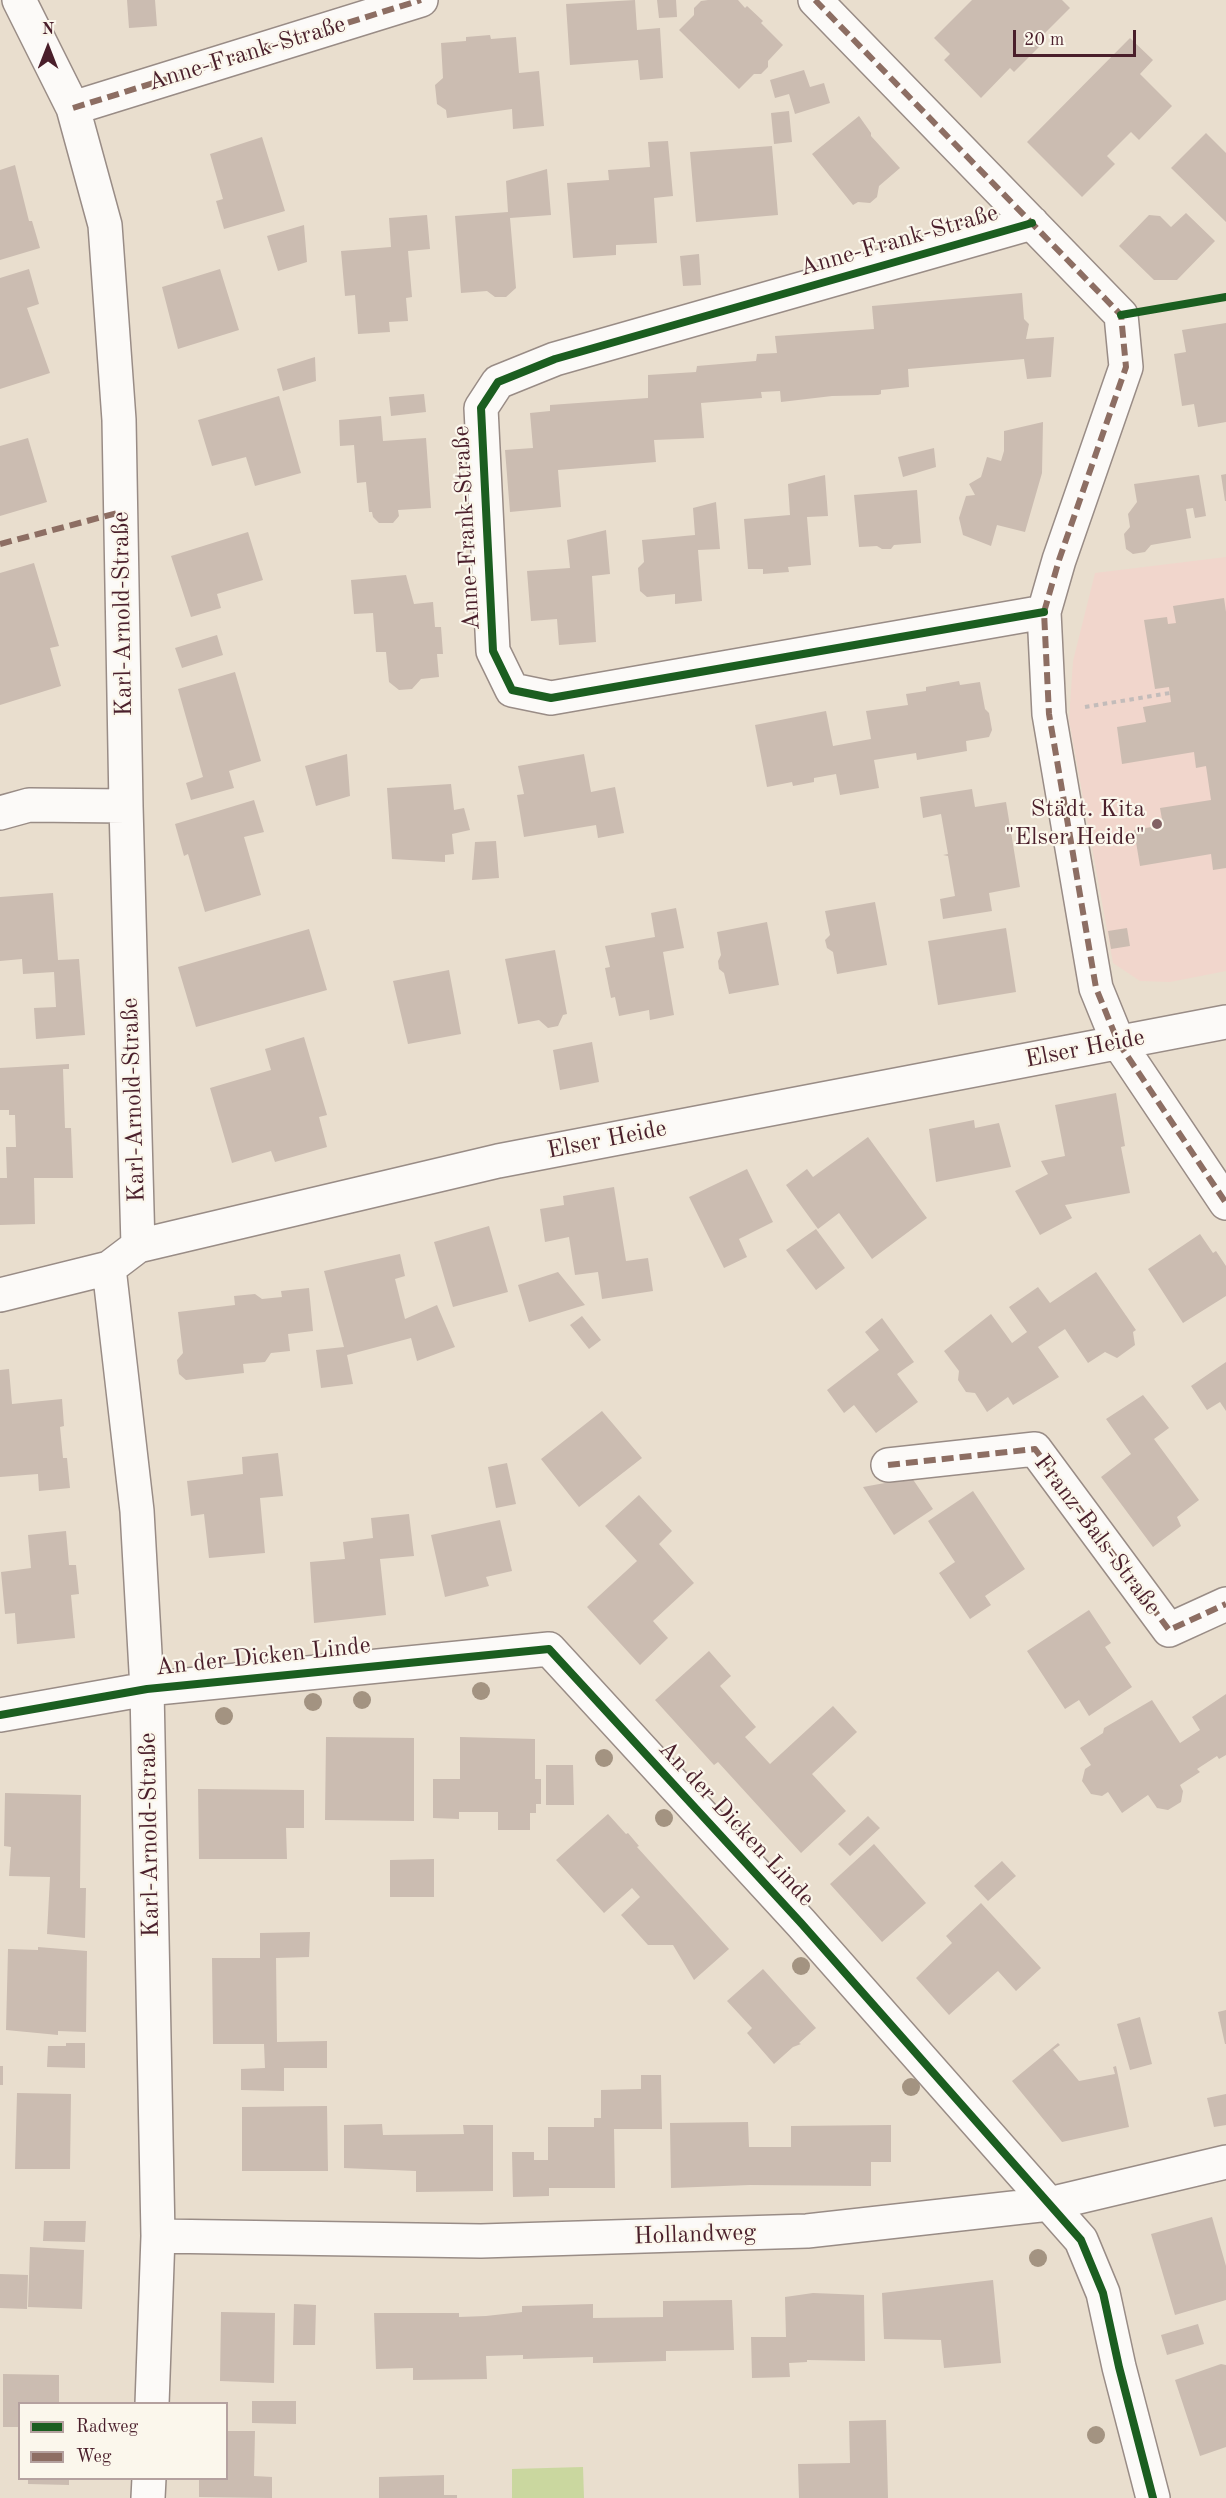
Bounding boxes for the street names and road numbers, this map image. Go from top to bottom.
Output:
street label: Anne-Frank-Straße [145,10,349,98]
street label: Anne-Frank-Straße [796,199,1002,283]
street label: Anne-Frank-Straße [447,425,487,631]
street label: Karl-Arnold-Straße [107,511,139,717]
street label: Karl-Arnold-Straße [116,997,152,1203]
street label: Elser Heide [1023,1023,1147,1075]
street label: Elser Heide [545,1114,669,1166]
street label: Franz-Bals-Straße [1027,1449,1167,1621]
street label: An der Dicken Linde [154,1631,372,1683]
street label: Karl-Arnold-Straße [134,1732,166,1938]
street label: An der Dicken Linde [652,1735,820,1913]
street label: Hollandweg [633,2218,757,2252]

